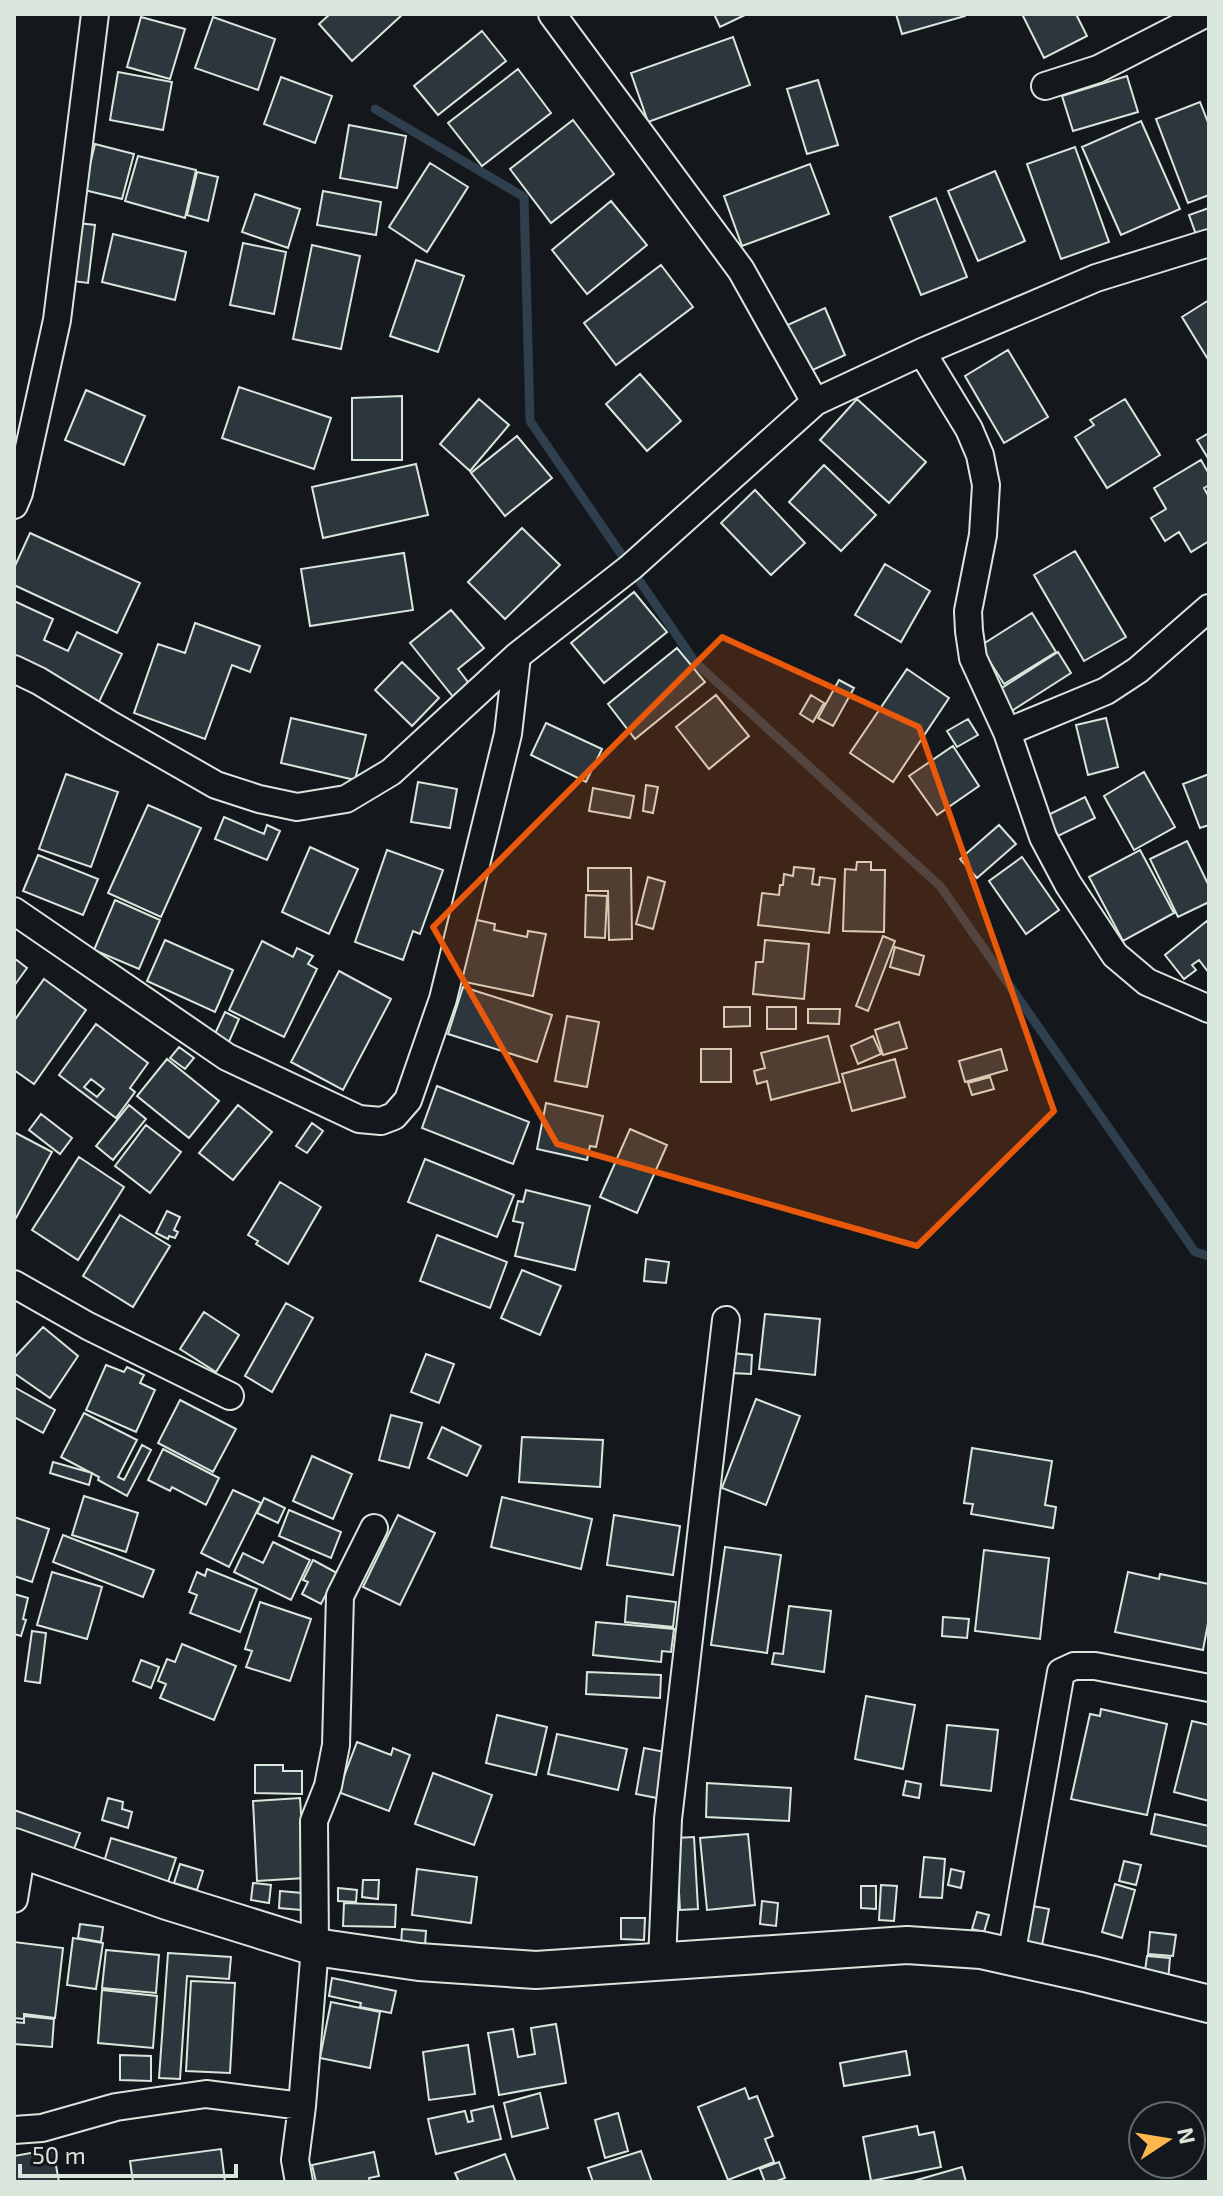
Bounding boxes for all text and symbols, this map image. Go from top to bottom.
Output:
north arrow [1127,2100,1207,2180]
text: N [1173,2125,1202,2146]
scale bar [20,2128,236,2178]
text: 50 m [32,2140,86,2169]

